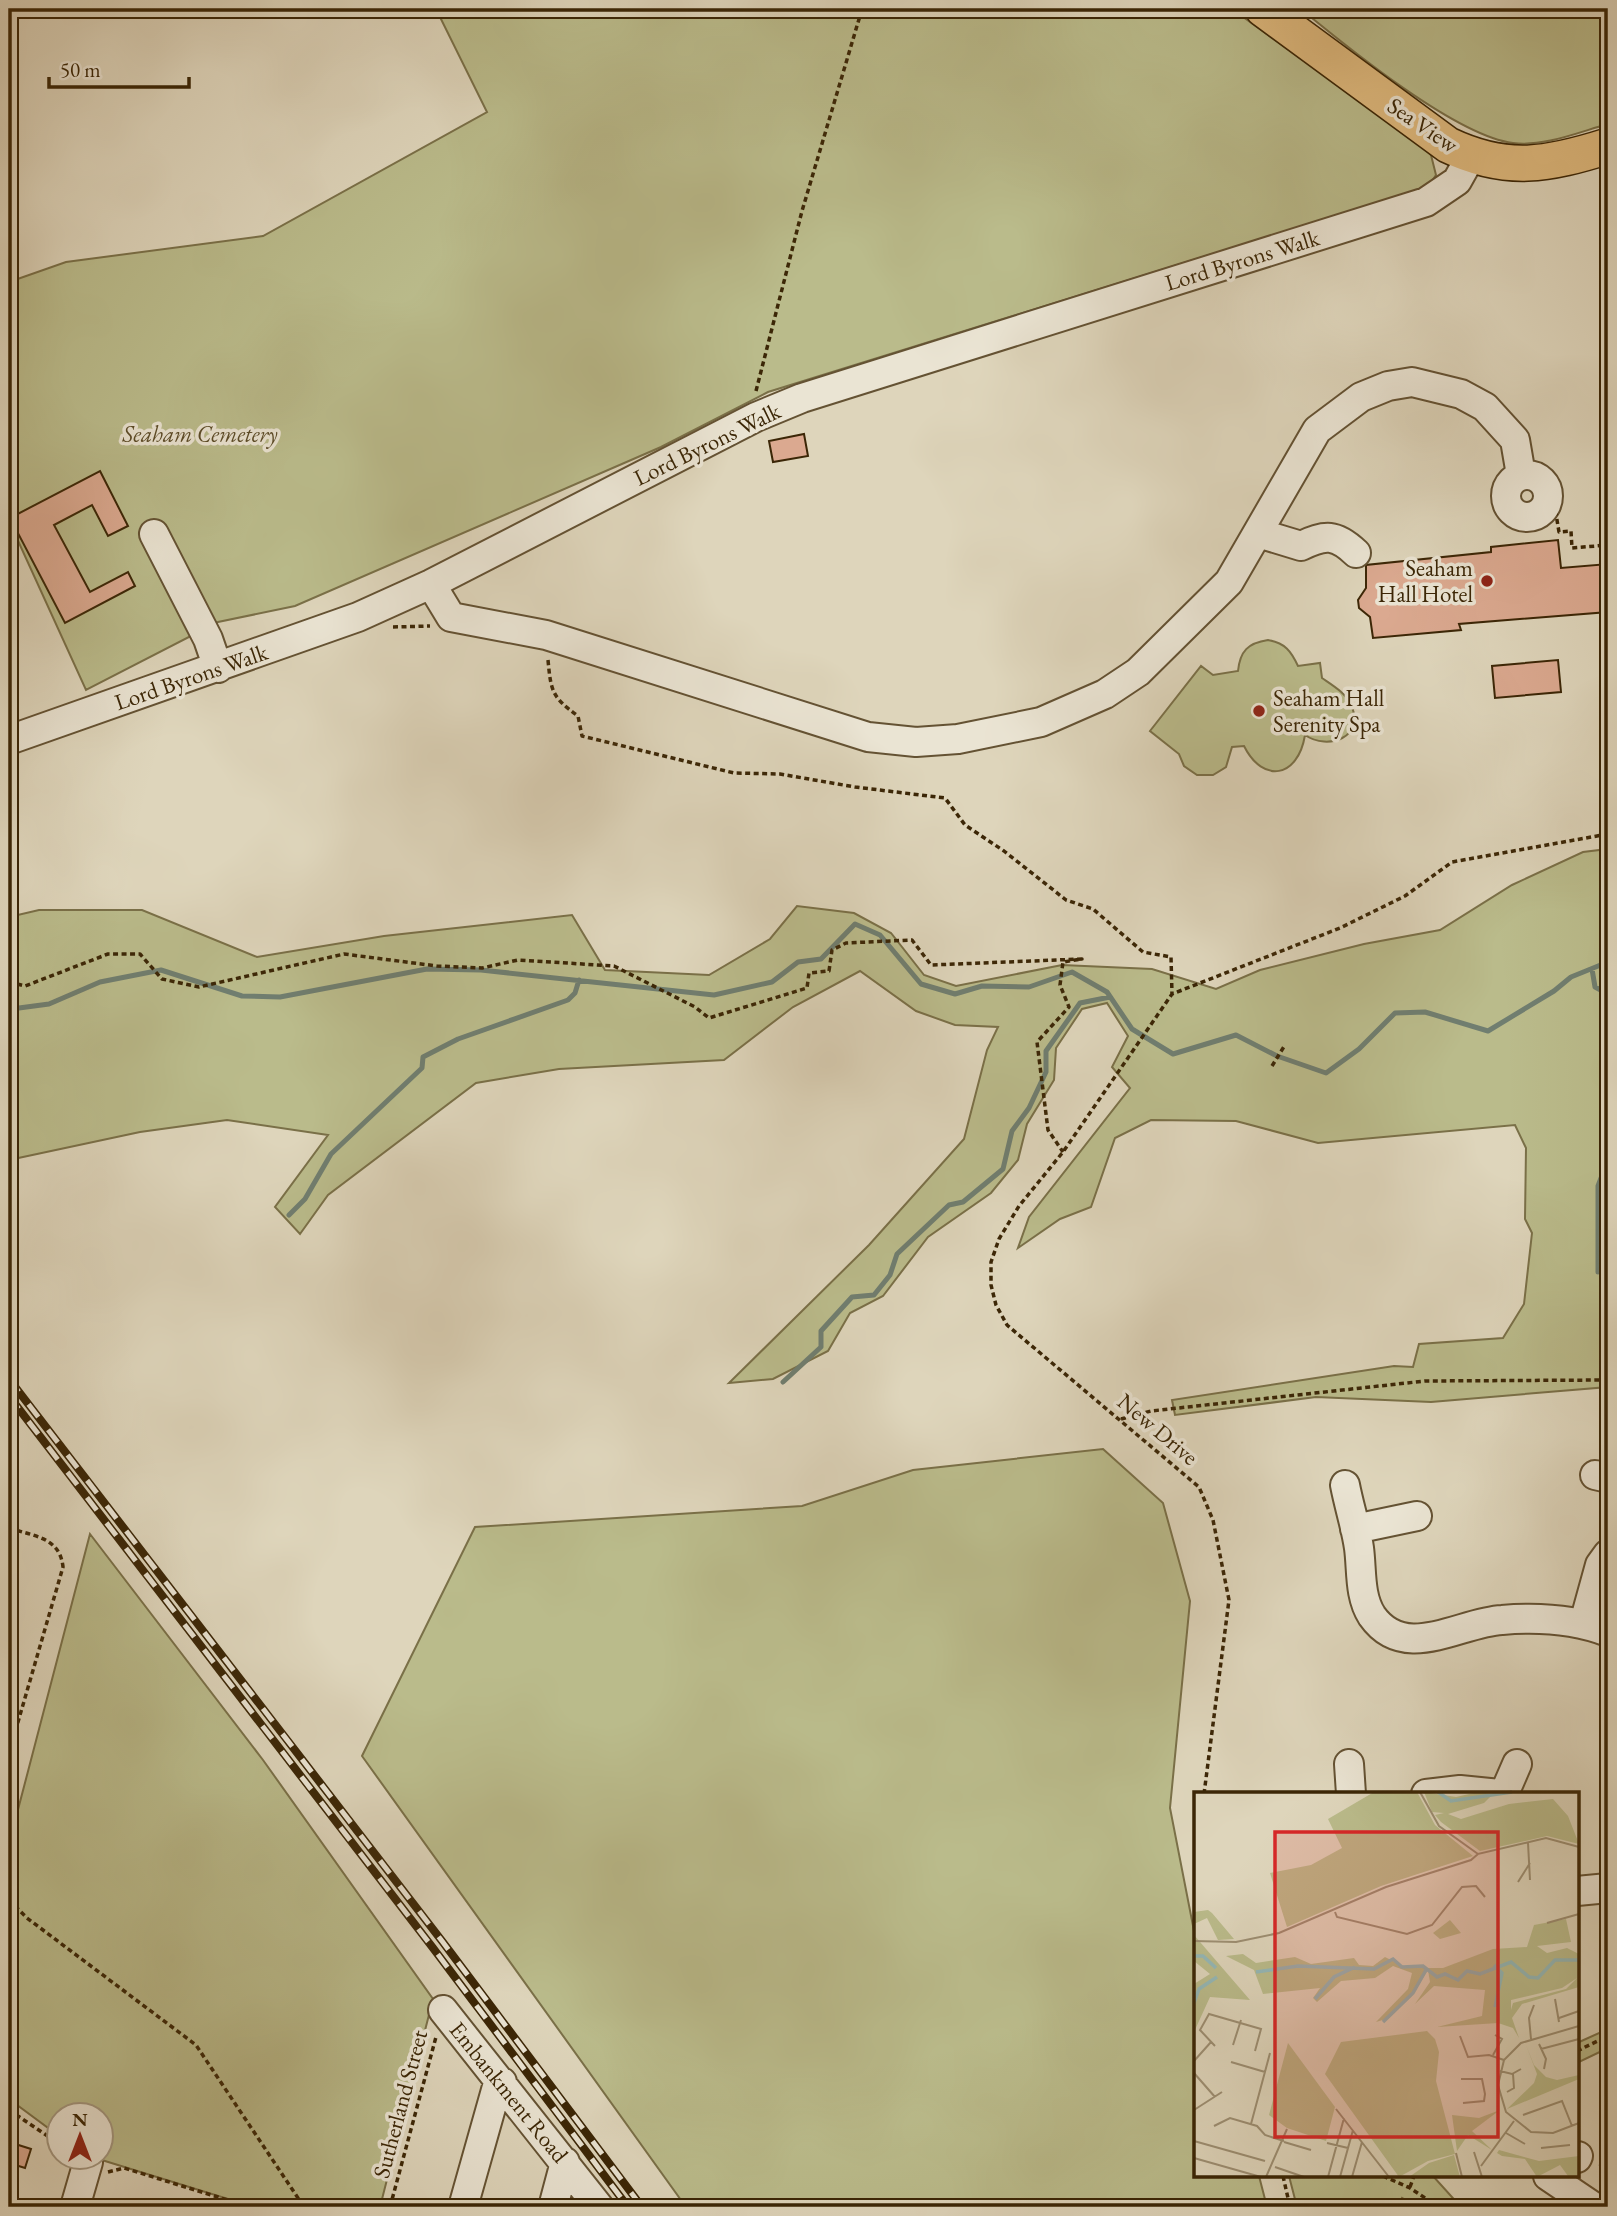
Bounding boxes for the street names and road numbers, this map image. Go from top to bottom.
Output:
street label: Sea View [1382,91,1464,160]
street label: Lord Byrons Walk [1161,222,1324,298]
street label: Lord Byrons Walk [629,395,786,493]
street label: Lord Byrons Walk [111,636,273,717]
street label: New Drive [1111,1386,1205,1472]
street label: Embankment Road [443,2015,575,2169]
street label: Sutherland Street [366,2026,434,2181]

